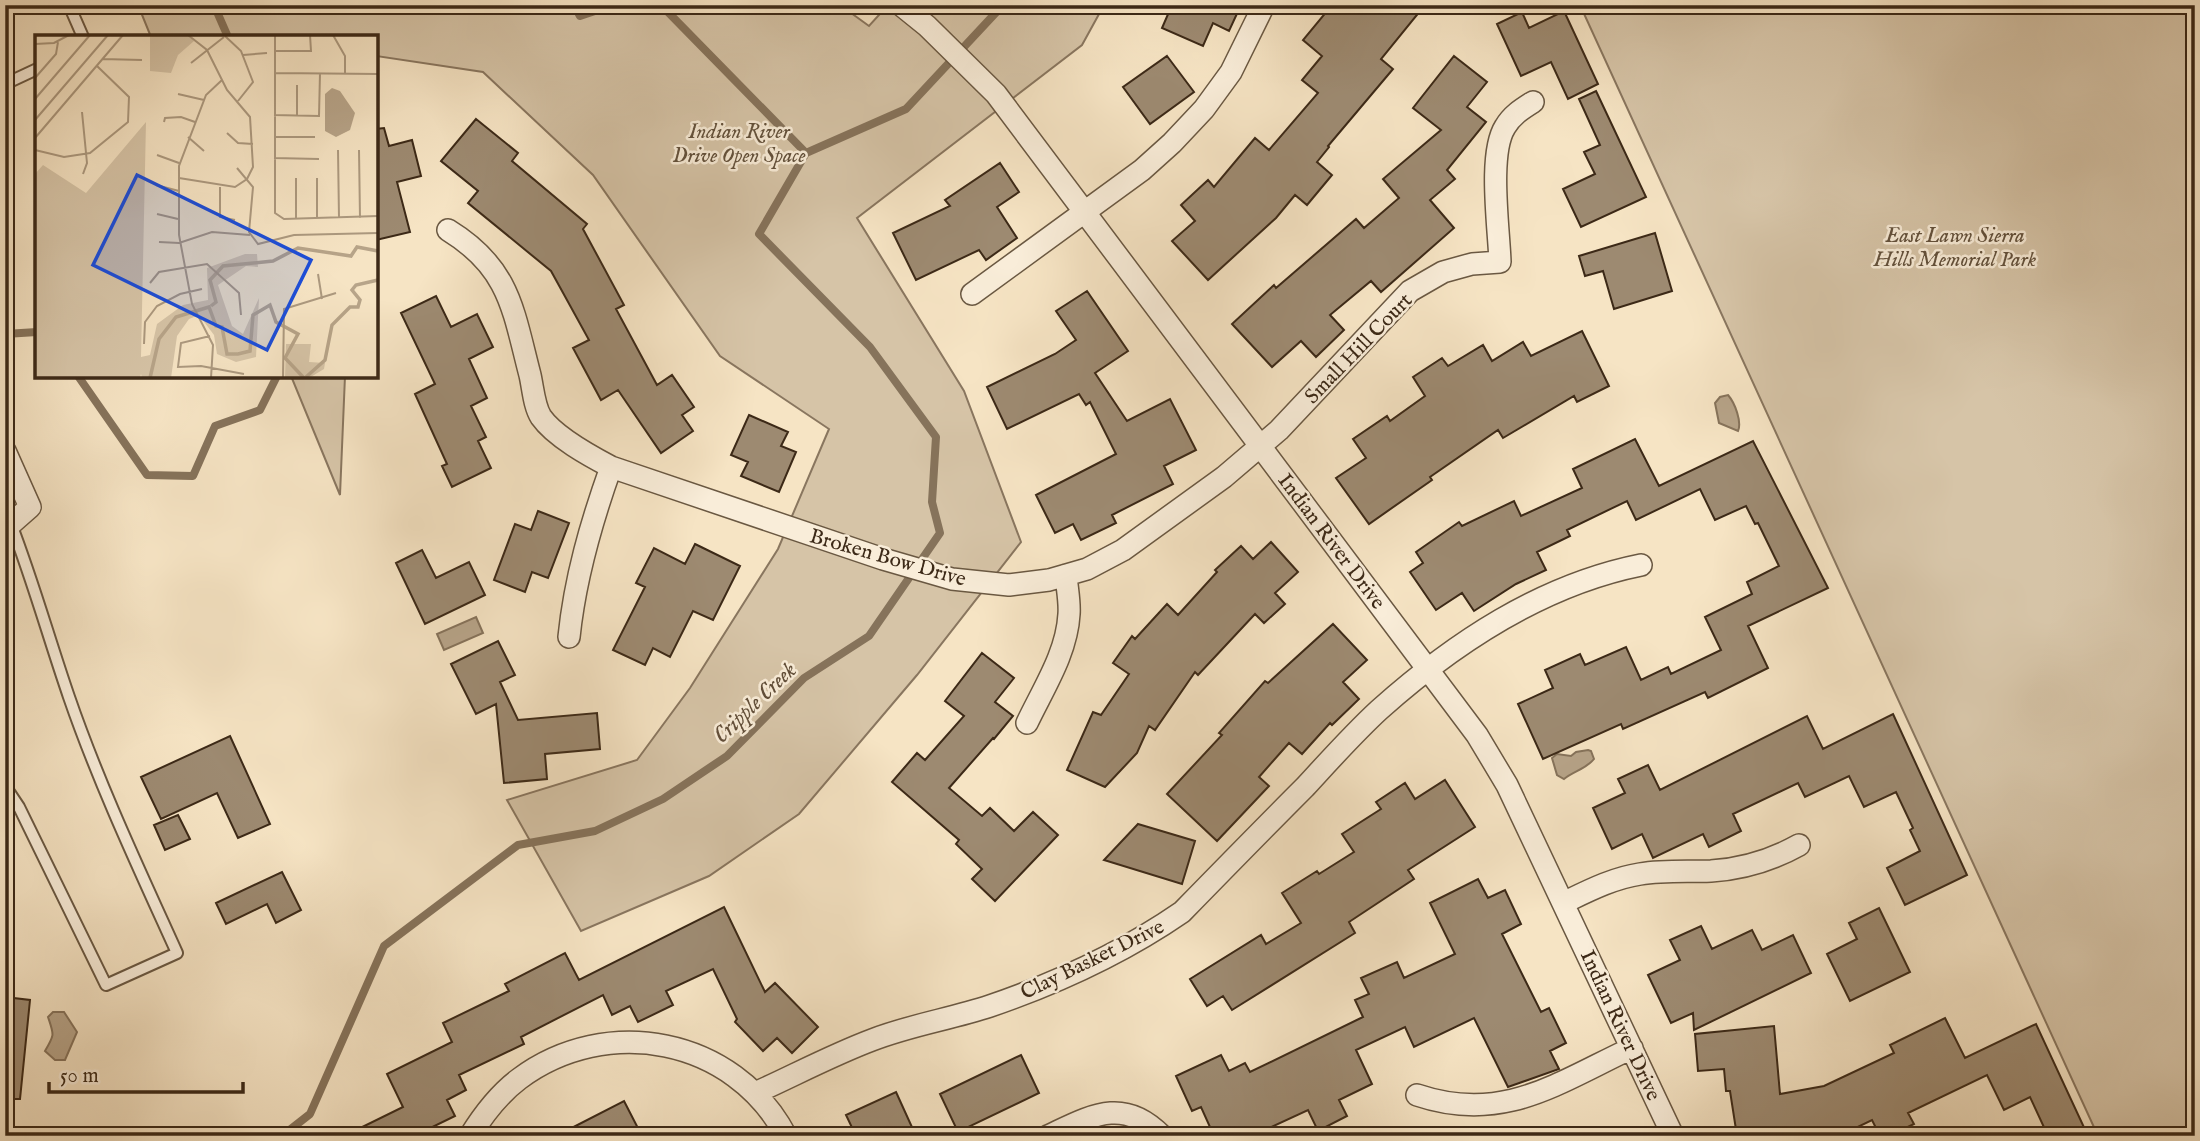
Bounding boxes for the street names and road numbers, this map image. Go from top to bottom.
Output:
street label: Small Hill Court [1299,288,1419,410]
street label: Indian River Drive [1271,469,1391,616]
street label: Broken Bow Drive [806,523,969,594]
street label: Clay Basket Drive [1016,914,1169,1007]
street label: Indian River Drive [1573,946,1667,1106]

